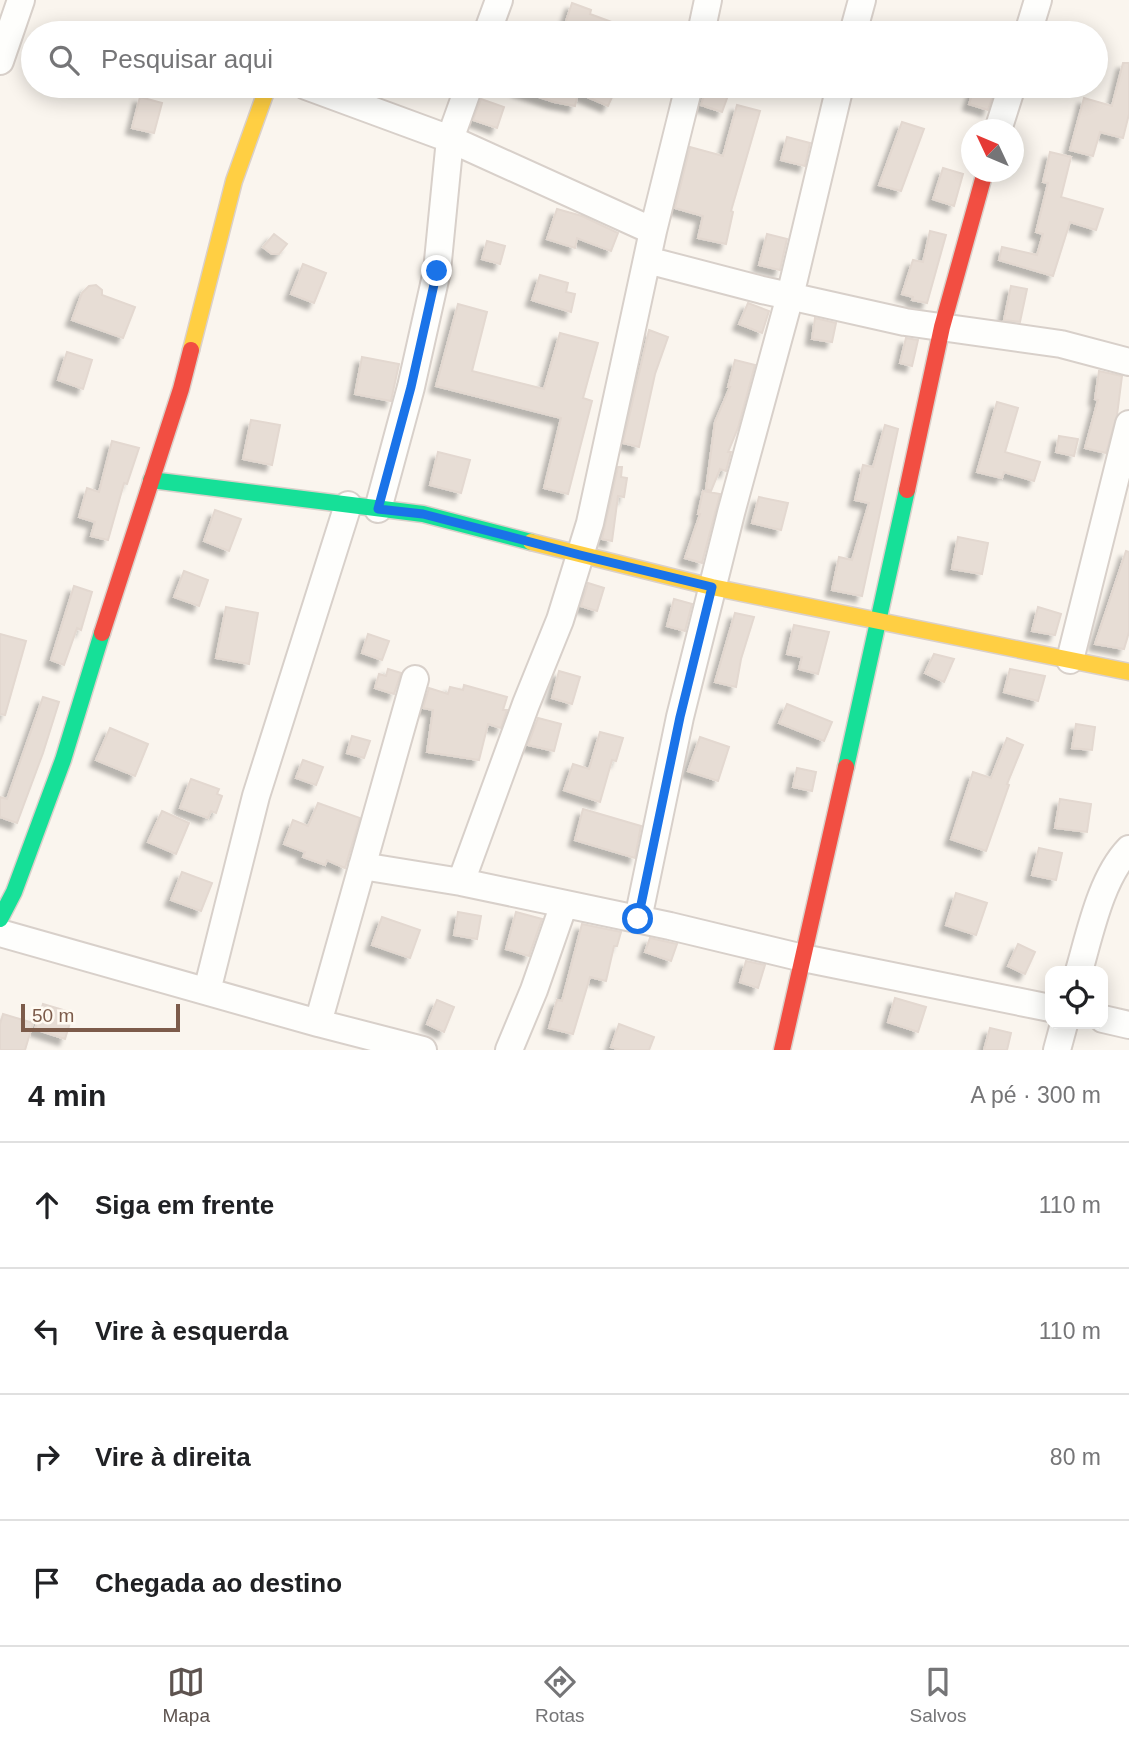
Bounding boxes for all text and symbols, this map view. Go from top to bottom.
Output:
search box [21,21,1108,98]
icon: search [45,41,83,79]
text: Pesquisar aqui [101,44,273,74]
north arrow [961,119,1024,182]
route end [421,255,452,286]
route start [622,903,653,934]
map controls [1045,966,1108,1029]
button: locate [1045,966,1108,1029]
scale bar [21,1001,180,1033]
text: 50 m [32,1005,74,1026]
text: 4 min [28,1079,106,1112]
text: A pé · 300 m [971,1082,1101,1108]
icon: ahead [28,1186,66,1224]
text: Siga em frente [95,1190,274,1220]
text: 110 m [1039,1192,1101,1218]
icon: left [28,1312,66,1350]
text: Vire à esquerda [95,1316,288,1346]
text: 110 m [1039,1318,1101,1344]
icon: right [28,1438,66,1476]
text: Vire à direita [95,1442,251,1472]
text: 80 m [1050,1444,1101,1470]
icon: arrive [28,1564,66,1602]
text: Chegada ao destino [95,1568,342,1598]
tab: Mapa [162,1663,210,1727]
tab: Rotas [535,1663,585,1727]
tab: Salvos [909,1663,967,1727]

